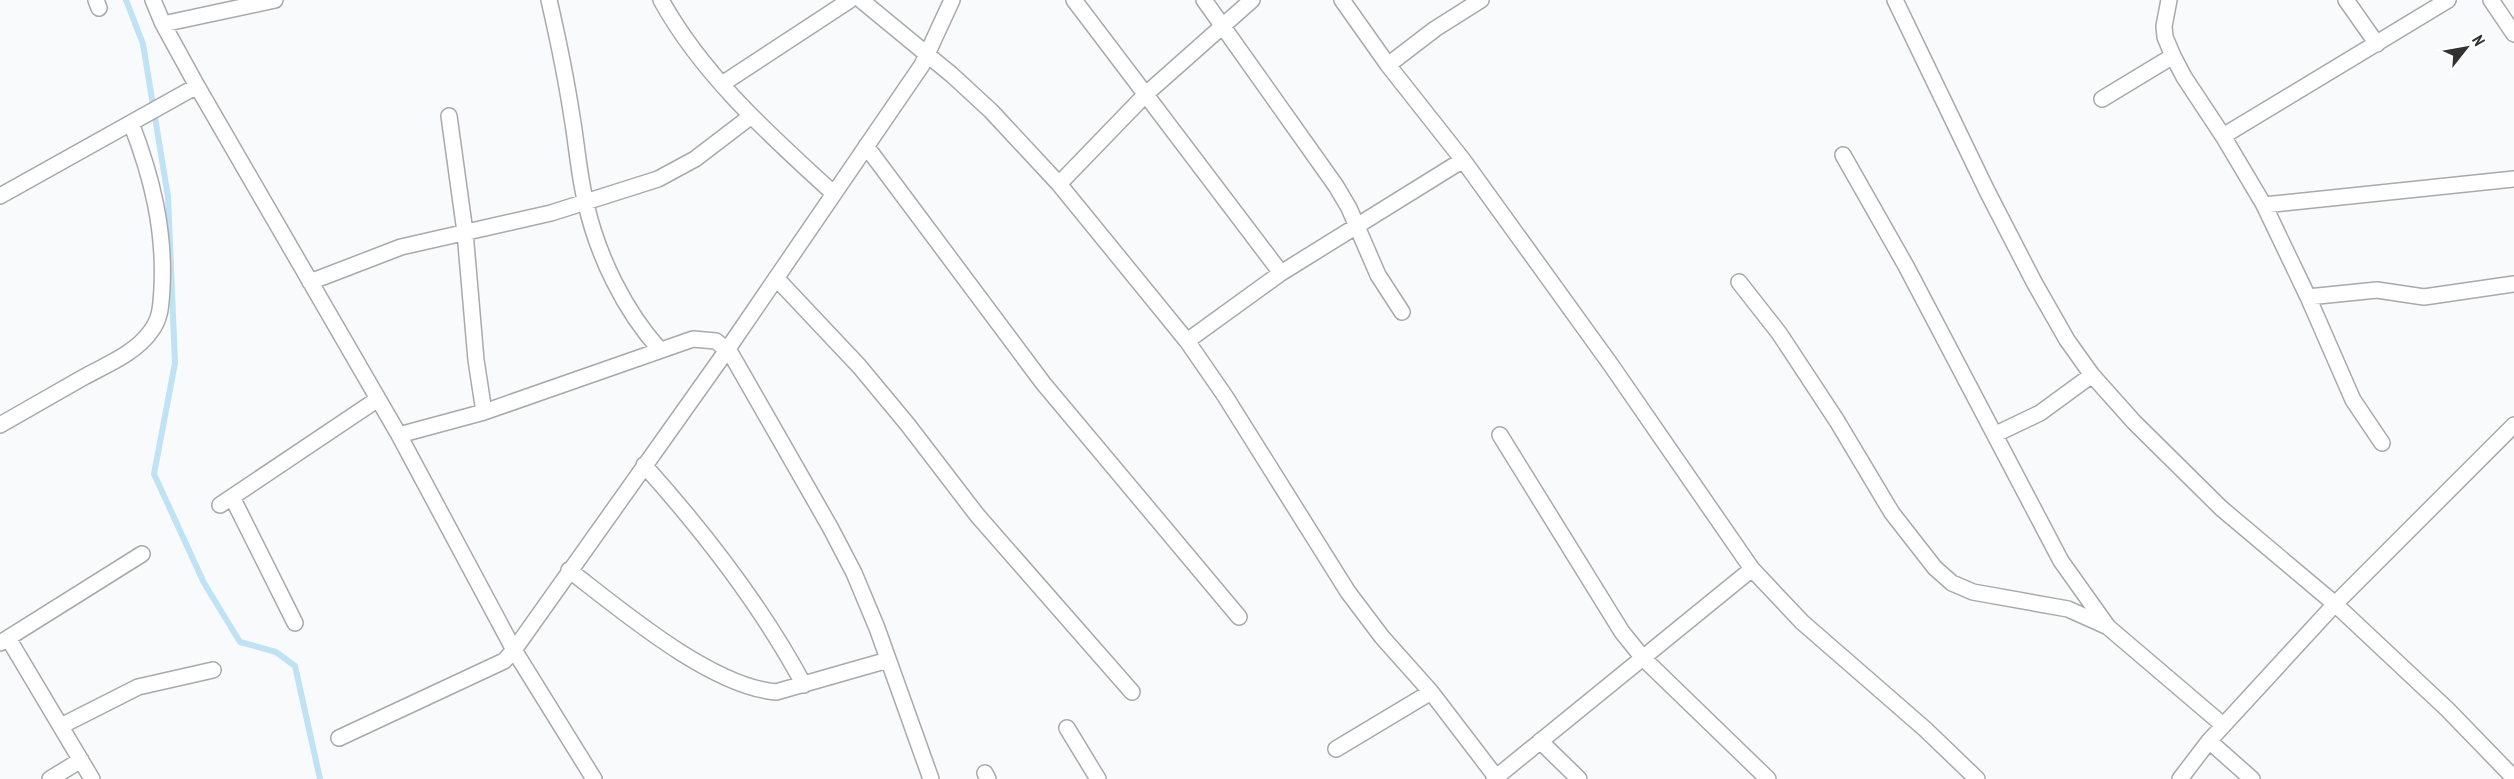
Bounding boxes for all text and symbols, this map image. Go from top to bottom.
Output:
north arrow [2436,18,2496,78]
text: N [2468,31,2490,49]

